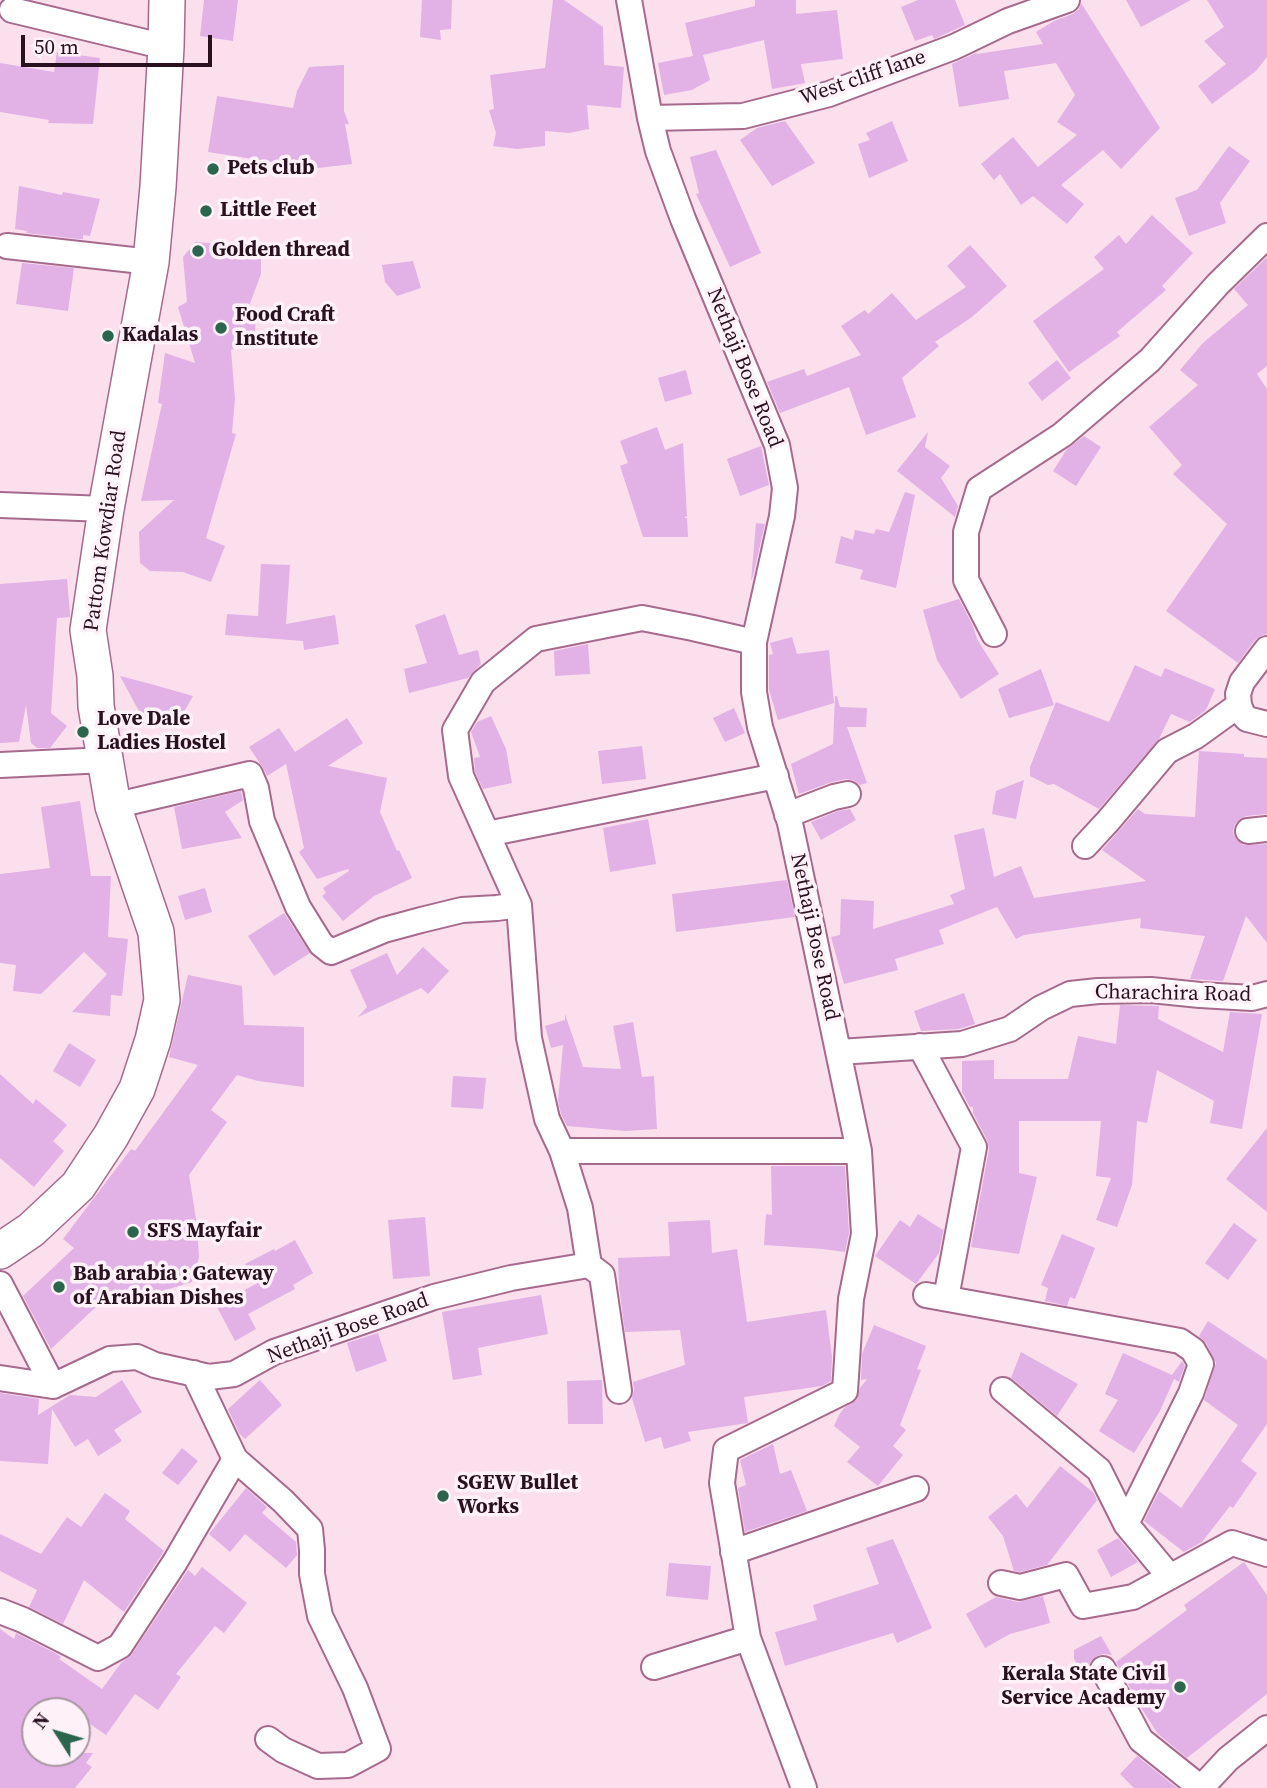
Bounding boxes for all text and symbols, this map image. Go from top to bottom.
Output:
scale bar [24,21,215,65]
text: 50 m [34,32,79,61]
street label: West cliff lane [797,45,929,111]
place label: Pets club [227,156,315,182]
marker: Pets club [205,161,221,177]
place label: Little Feet [220,198,316,224]
marker: Little Feet [198,203,214,219]
place label: Golden thread [212,238,350,264]
marker: Golden thread [190,243,206,259]
street label: Nethaji Bose Road [700,284,788,452]
place label: Food Craft Institute [235,303,335,353]
marker: Food Craft Institute [213,320,229,336]
place label: Kadalas [122,323,198,349]
marker: Kadalas [100,328,116,344]
street label: Pattom Kowdiar Road [79,429,133,633]
place label: Love Dale Ladies Hostel [97,707,226,757]
marker: Love Dale Ladies Hostel [75,724,91,740]
street label: Nethaji Bose Road [784,851,844,1023]
street label: Charachira Road [1095,980,1251,1008]
place label: SFS Mayfair [147,1219,262,1245]
marker: SFS Mayfair [125,1224,141,1240]
place label: Bab arabia : Gateway of Arabian Dishes [73,1262,274,1312]
marker: Bab arabia : Gateway of Arabian Dishes [51,1279,67,1295]
street label: Nethaji Bose Road [264,1288,432,1370]
place label: SGEW Bullet Works [457,1471,578,1521]
marker: SGEW Bullet Works [435,1488,451,1504]
place label: Kerala State Civil Service Academy [1001,1662,1166,1712]
marker: Kerala State Civil Service Academy [1172,1679,1188,1695]
north arrow [21,1697,91,1767]
text: N [26,1707,55,1734]

